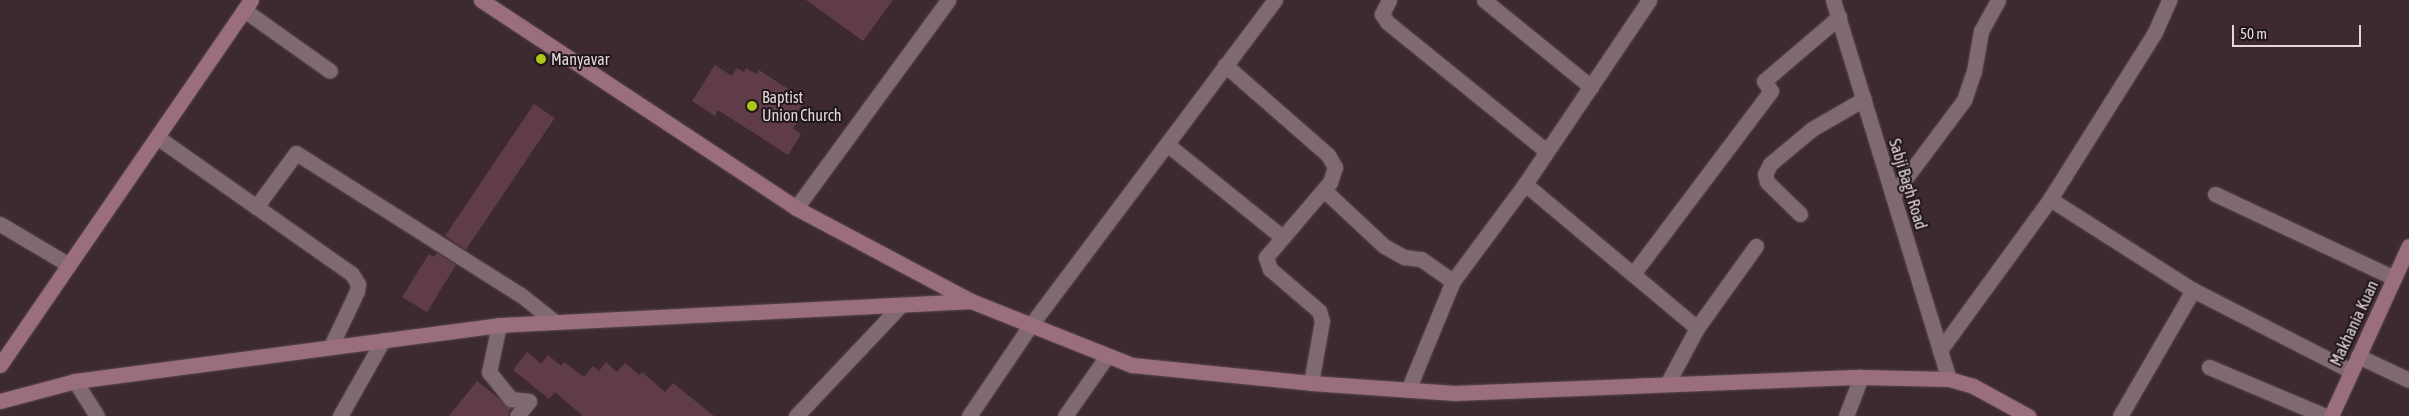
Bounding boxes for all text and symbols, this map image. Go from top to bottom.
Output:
scale bar [2234,15,2363,47]
text: 50 m [2240,25,2267,42]
place label: Manyavar [551,49,609,69]
marker: Manyavar [535,53,547,65]
place label: Baptist Union Church [762,87,841,125]
marker: Baptist Union Church [746,100,758,112]
street label: Sabji Bagh Road [1885,136,1931,232]
street label: Makhania Kuan [2326,277,2382,369]

